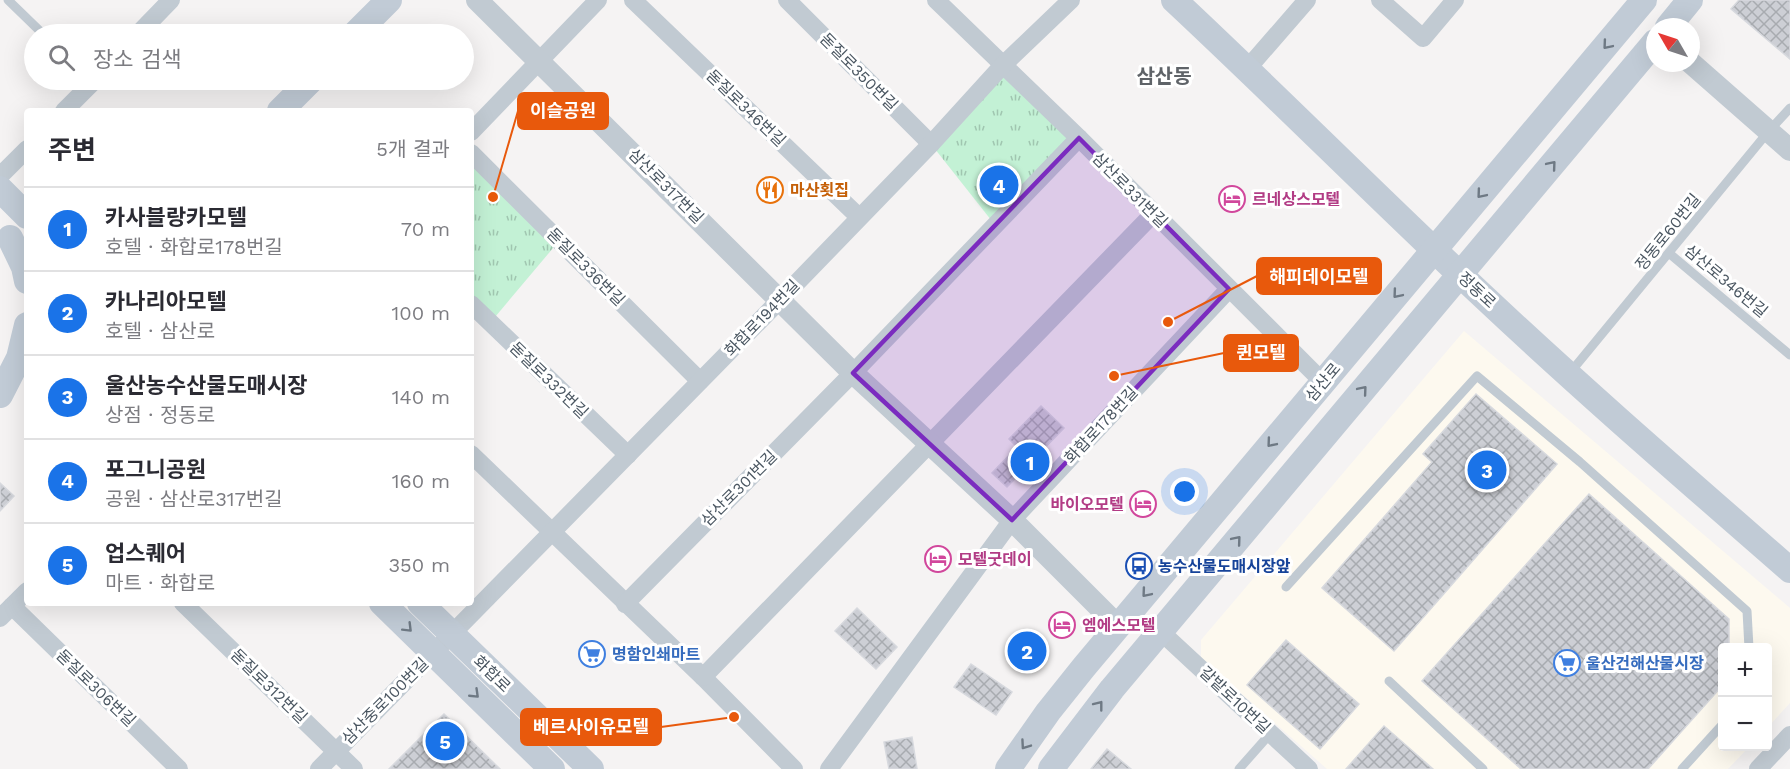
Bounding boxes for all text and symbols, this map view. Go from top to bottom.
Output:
north arrow [1646,18,1700,72]
search box [24,24,474,90]
street label: 돋질로350번길 [816,29,902,115]
one-way arrow [1603,38,1614,49]
icon: search [45,41,78,74]
text: 장소 검색 [93,47,181,72]
district label: 삼산동 [1136,64,1192,88]
street label: 돋질로346번길 [703,66,789,150]
callout: 이슬공원 [518,93,608,129]
text: 이슬공원 [530,100,596,121]
text: 주변 [48,135,96,165]
text: 5개 결과 [376,137,450,161]
street label: 삼산로317번길 [625,145,707,227]
street label: 삼산로331번길 [1088,148,1172,232]
one-way arrow [1544,161,1555,172]
pin: 4 [980,162,1018,207]
restaurant icon: 마산횟집 [755,175,785,205]
place label: 마산횟집 [790,181,849,200]
hotel icon: 르네상스모텔 [1217,184,1247,214]
one-way arrow [1477,187,1488,198]
place label: 르네상스모텔 [1252,190,1340,209]
street label: 정동로60번길 [1631,190,1705,274]
text: 카사블랑카모텔 [105,205,247,230]
text: 1 [63,217,72,241]
text: 70 m [401,217,450,241]
street label: 돋질로336번길 [543,224,629,310]
text: 호텔 · 화합로178번길 [105,235,283,259]
street label: 삼산로346번길 [1681,241,1771,321]
callout: 해피데이모텔 [1257,258,1381,294]
text: 해피데이모텔 [1269,266,1369,287]
street label: 정동로 [1454,268,1500,312]
street label: 화합로194번길 [721,276,803,360]
one-way arrow [1393,287,1404,298]
text: 카나리아모텔 [105,289,226,314]
text: 2 [62,301,73,325]
text: 100 m [391,301,450,325]
text: 호텔 · 삼산로 [105,319,215,343]
callout: 퀸모텔 [1224,335,1298,371]
street label: 돋질로332번길 [506,338,592,422]
text: 퀸모텔 [1236,342,1286,363]
street label: 삼산로 [1302,359,1345,405]
text: 울산농수산물도매시장 [105,373,307,398]
street label: 화합로178번길 [1061,383,1141,467]
text: 3 [62,385,73,409]
text: 140 m [392,385,450,409]
one-way arrow [1355,386,1366,397]
text: 상점 · 정동로 [105,403,215,427]
one-way arrow [1268,436,1279,447]
pin: 1 [1010,440,1050,484]
street label: 삼산로301번길 [697,446,781,530]
pin: 3 [1468,448,1506,492]
text: 포그니공원 [105,457,206,482]
text: 4 [61,469,74,493]
text: 160 m [392,469,450,493]
your location [1170,477,1199,506]
text: 공원 · 삼산로317번길 [105,487,283,511]
hotel icon: 바이오모텔 [1128,489,1158,519]
place label: 바이오모텔 [1050,495,1124,514]
one-way arrow [1230,536,1241,547]
text: 업스퀘어 [105,541,186,566]
hotel icon: 모텔굿데이 [923,544,953,574]
place label: 모텔굿데이 [958,550,1032,569]
bus stop icon: 농수산물도매시장앞 [1124,551,1154,581]
text: 5 [62,553,73,577]
text: 350 m [388,553,450,577]
place label: 농수산물도매시장앞 [1158,557,1291,576]
text: 마트 · 화합로 [105,571,215,595]
one-way arrow [1142,586,1153,597]
hotel icon: 엠에스모텔 [1047,610,1077,640]
place label: 엠에스모텔 [1082,616,1156,635]
one-way arrow [401,621,411,632]
pin: 2 [1008,628,1046,674]
supermarket icon: 명함인쇄마트 [577,639,607,669]
map controls [1718,643,1772,751]
button: + [1718,643,1772,697]
street label: 돋질로312번길 [227,645,311,727]
place label: 명함인쇄마트 [612,645,701,664]
street label: 돋질로306번길 [52,646,140,730]
supermarket icon: 울산건해산물시장 [1552,648,1582,678]
street label: 화합로 [470,652,515,696]
street label: 삼산중로100번길 [338,654,432,748]
place label: 울산건해산물시장 [1586,654,1704,673]
street label: 갈밭로10번길 [1196,662,1274,738]
one-way arrow [467,687,478,698]
button: − [1718,697,1772,751]
one-way arrow [1091,701,1102,712]
callout: 베르사이유모텔 [521,709,661,745]
text: 베르사이유모텔 [533,716,649,737]
pin: 5 [426,718,464,764]
one-way arrow [1021,739,1032,750]

